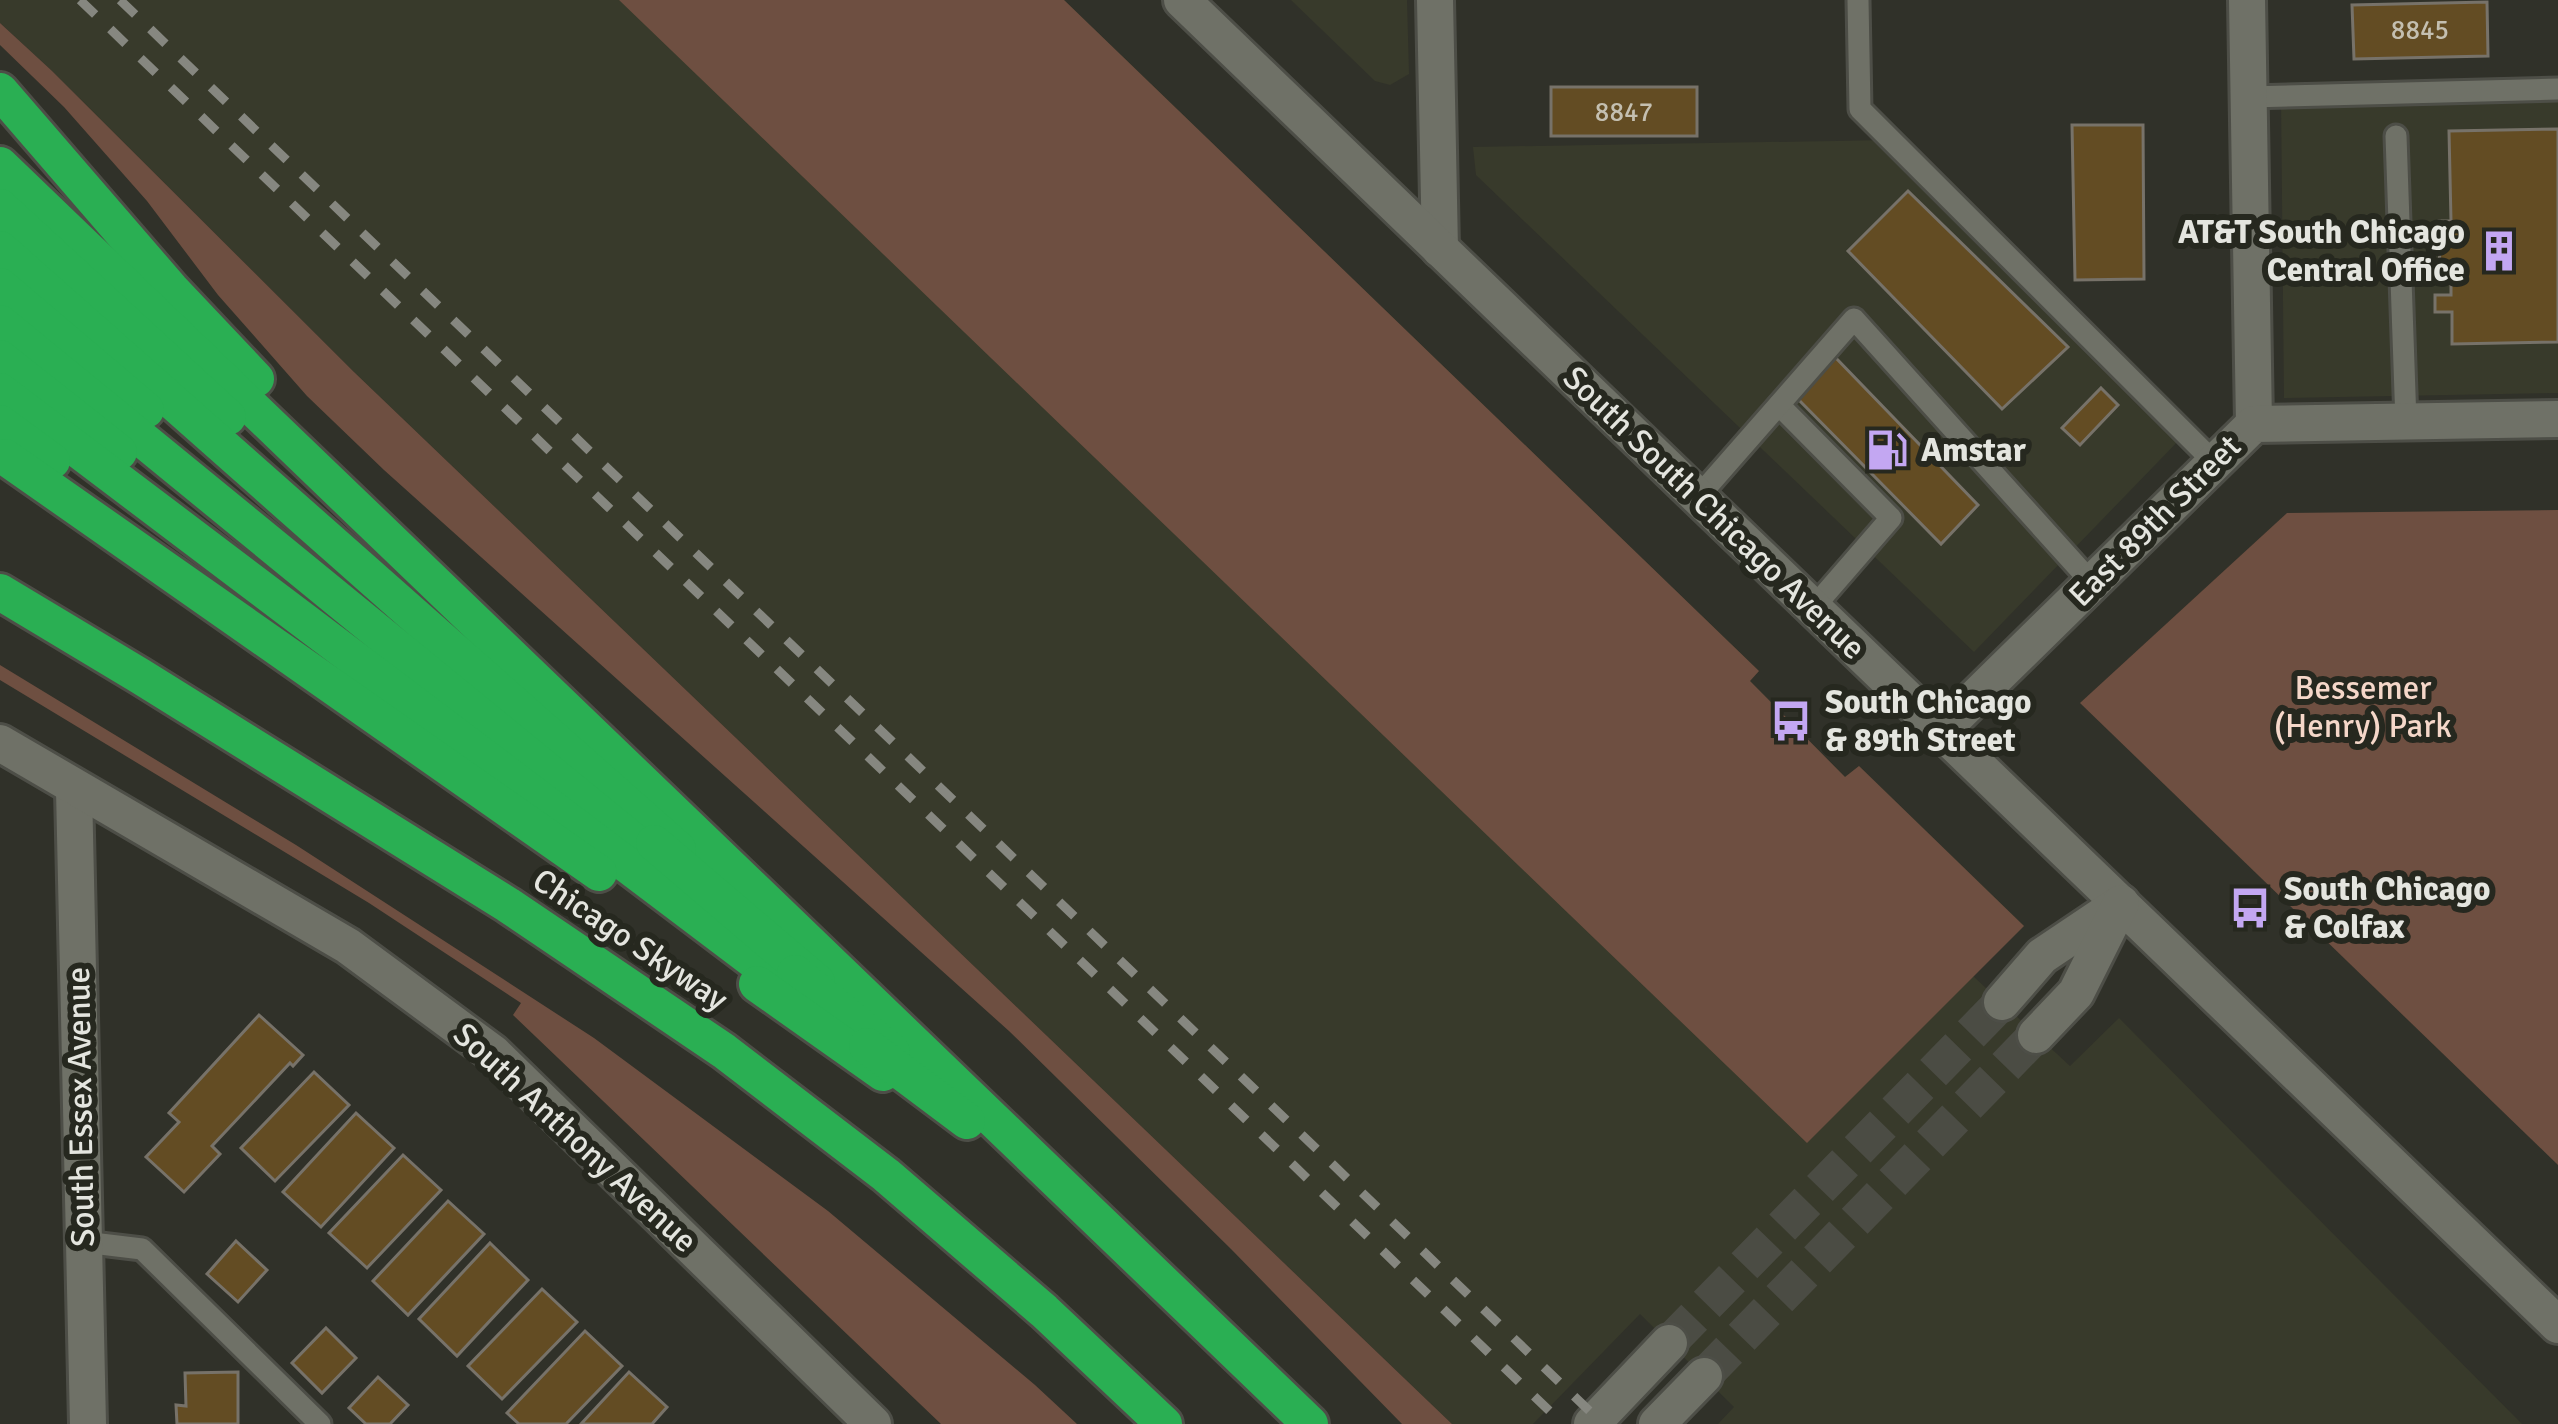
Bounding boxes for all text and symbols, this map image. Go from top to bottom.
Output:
house number: 8845 [2391,14,2449,47]
house number: 8847 [1595,96,1653,129]
place label: AT&T South Chicago Central Office [2178,212,2465,291]
building icon: AT&T South Chicago Central Office [2476,228,2522,274]
street label: South South Chicago Avenue [1554,358,1874,668]
street label: East 89th Street [2060,426,2250,616]
fuel station icon: Amstar [1864,427,1910,473]
place label: Amstar [1921,430,2027,471]
park label: Bessemer (Henry) Park [2274,668,2452,747]
place label: South Chicago & 89th Street [1825,682,2031,761]
bus stop icon: South Chicago & 89th Street [1768,698,1814,744]
street label: Chicago Skyway [525,860,736,1021]
place label: South Chicago & Colfax [2284,869,2490,948]
bus stop icon: South Chicago & Colfax [2227,885,2273,931]
street label: South Essex Avenue [58,967,104,1247]
street label: South Anthony Avenue [445,1014,705,1262]

